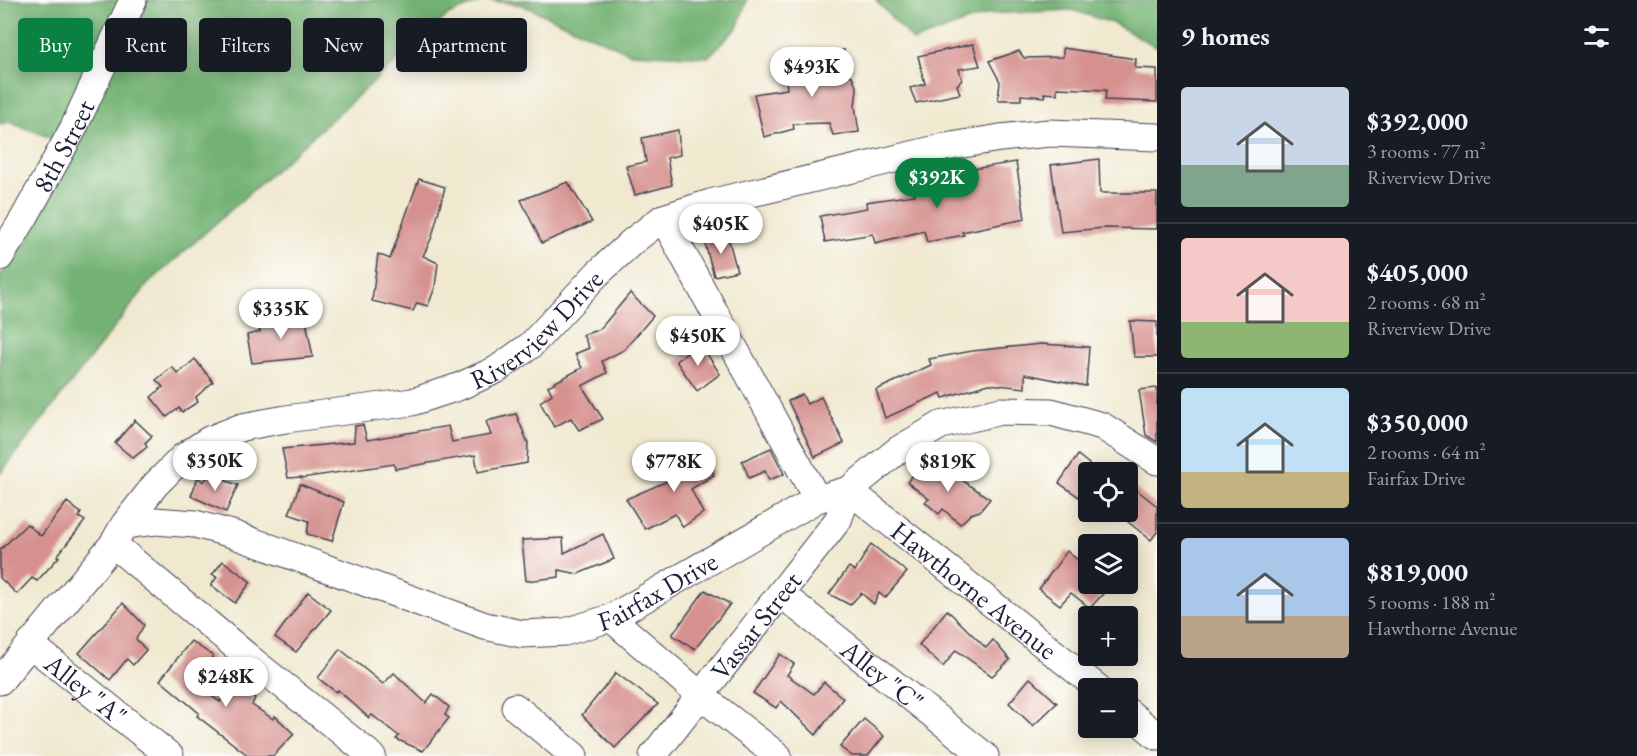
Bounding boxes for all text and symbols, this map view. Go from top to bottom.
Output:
chip: Buy [18,18,93,72]
chip: Rent [105,18,187,72]
chip: Filters [199,18,291,72]
chip: New [303,18,384,72]
chip: Apartment [396,18,527,72]
text: 9 homes [1181,19,1270,53]
icon: filters [1580,20,1613,53]
pin: $493K [770,47,854,98]
text: $493K [784,53,840,79]
street label: 8th Street [24,93,102,198]
text: $392,000 [1367,104,1468,138]
icon: home [1229,111,1301,183]
text: 3 rooms · 77 m² [1367,138,1486,164]
pin: $392K [895,158,979,209]
text: $392K [909,164,965,190]
text: Riverview Drive [1367,164,1491,190]
pin: $405K [679,204,763,255]
text: $405K [693,210,749,236]
text: $405,000 [1367,255,1468,289]
street label: Riverview Drive [464,262,610,397]
icon: home [1229,262,1301,334]
pin: $335K [239,289,323,340]
text: 2 rooms · 68 m² [1367,289,1486,315]
text: $335K [253,295,309,321]
text: Riverview Drive [1367,315,1491,341]
pin: $450K [656,316,740,367]
text: $450K [670,322,726,348]
text: $350,000 [1367,405,1468,439]
icon: home [1229,412,1301,484]
text: 2 rooms · 64 m² [1367,439,1486,465]
pin: $350K [173,441,257,492]
pin: $778K [632,442,716,493]
pin: $819K [906,442,990,493]
text: $350K [187,447,243,473]
text: $778K [646,448,702,474]
text: $819K [920,448,976,474]
map controls [1078,462,1138,738]
button: locate [1078,462,1138,522]
text: Fairfax Drive [1367,465,1465,491]
street label: Hawthorne Avenue [884,513,1065,667]
button: layers [1078,534,1138,594]
street label: Fairfax Drive [593,543,723,639]
text: $819,000 [1367,555,1468,589]
icon: home [1229,562,1301,634]
street label: Vassar Street [702,564,809,687]
text: 5 rooms · 188 m² [1367,589,1495,615]
button: + [1078,606,1138,666]
text: Hawthorne Avenue [1367,615,1517,641]
street label: Alley "C" [833,631,931,719]
street label: Alley "A" [37,645,135,733]
pin: $248K [184,657,268,708]
text: $248K [198,663,254,689]
button: − [1078,678,1138,738]

